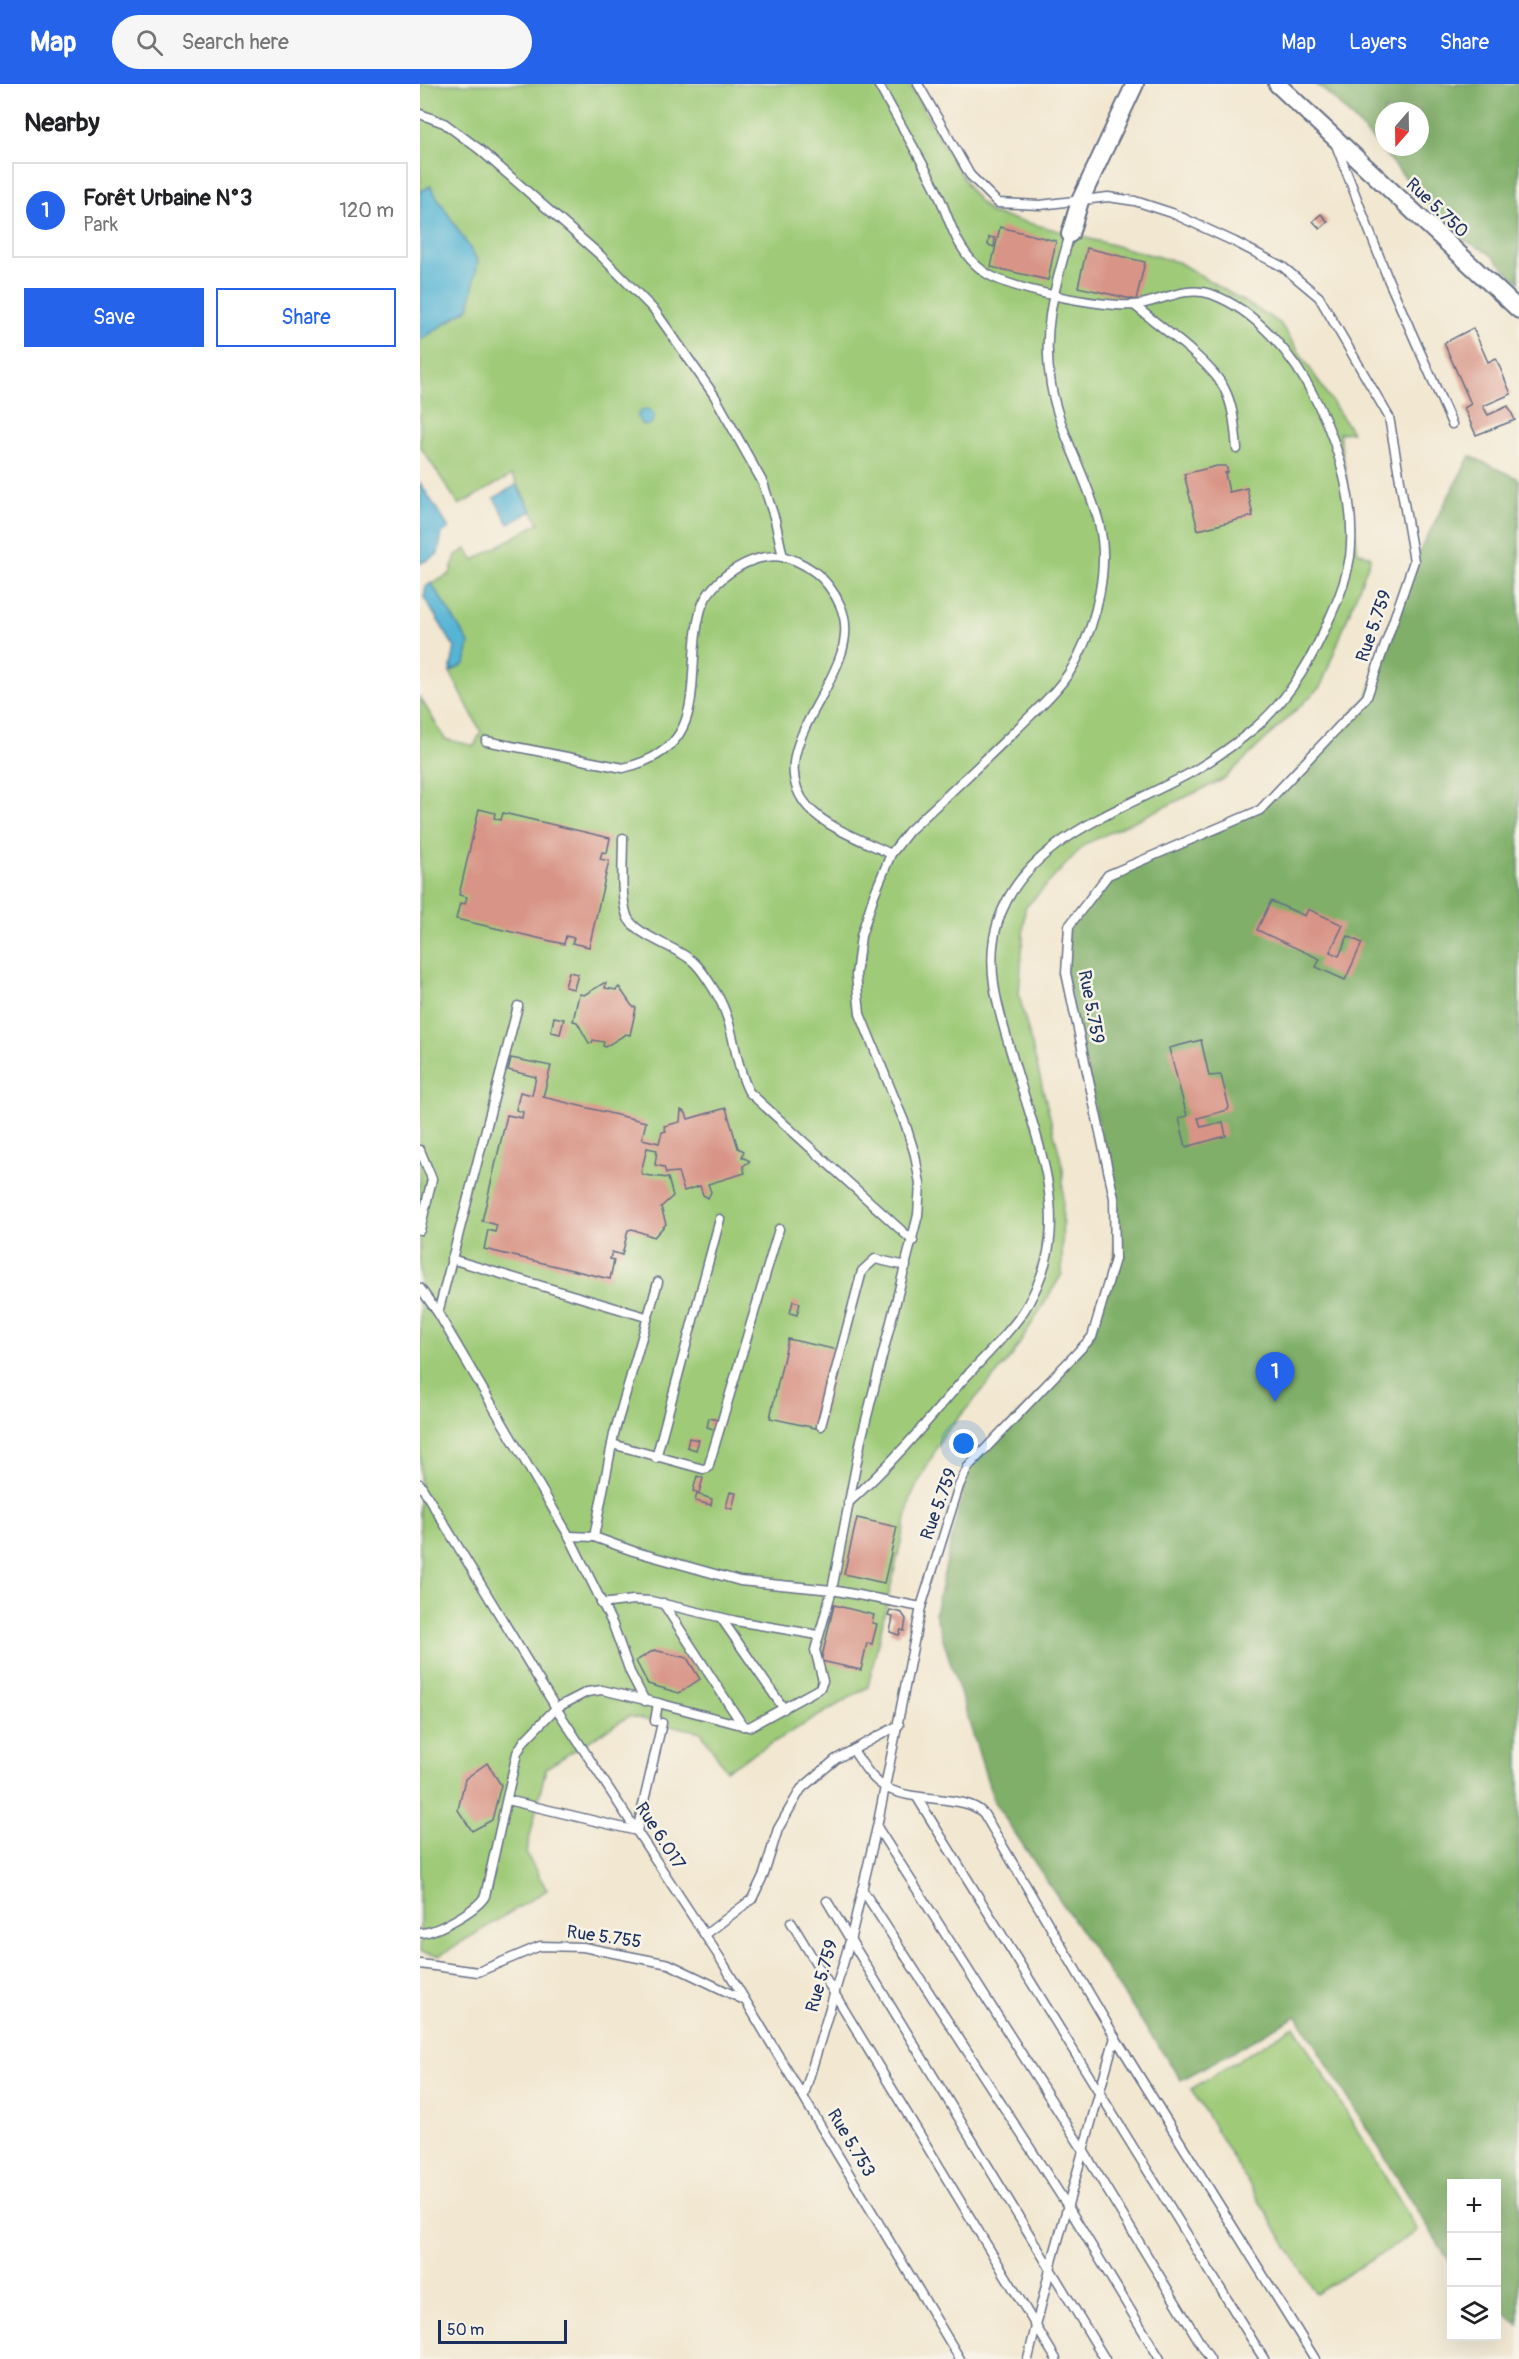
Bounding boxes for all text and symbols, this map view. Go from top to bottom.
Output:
search box [112,15,532,69]
text: Map [30,25,76,60]
icon: search [133,26,166,59]
text: Search here [181,28,289,56]
text: Map [1281,29,1316,56]
text: Layers [1349,29,1407,56]
text: Share [1440,29,1489,56]
north arrow [1375,102,1429,156]
text: Nearby [24,107,100,139]
street label: Rue 5.750 [1401,173,1473,243]
text: Forêt Urbaine N°3 [83,184,252,212]
text: 1 [42,198,49,223]
text: 120 m [339,198,394,223]
text: Park [83,212,118,237]
button: Save [24,288,204,347]
button: Share [216,288,396,347]
street label: Rue 5.759 [1351,587,1397,665]
street label: Rue 5.759 [1073,968,1109,1046]
pin: 1 [1256,1352,1294,1402]
your location [949,1429,978,1458]
street label: Rue 5.759 [915,1465,963,1543]
street label: Rue 6.017 [630,1798,690,1874]
street label: Rue 5.755 [565,1920,643,1954]
street label: Rue 5.759 [801,1937,843,2015]
street label: Rue 5.753 [822,2105,880,2181]
map controls [1447,2179,1501,2341]
button: + [1447,2179,1501,2233]
button: − [1447,2233,1501,2287]
button: layers [1447,2287,1501,2341]
scale bar [438,2317,567,2344]
text: 50 m [447,2320,484,2340]

